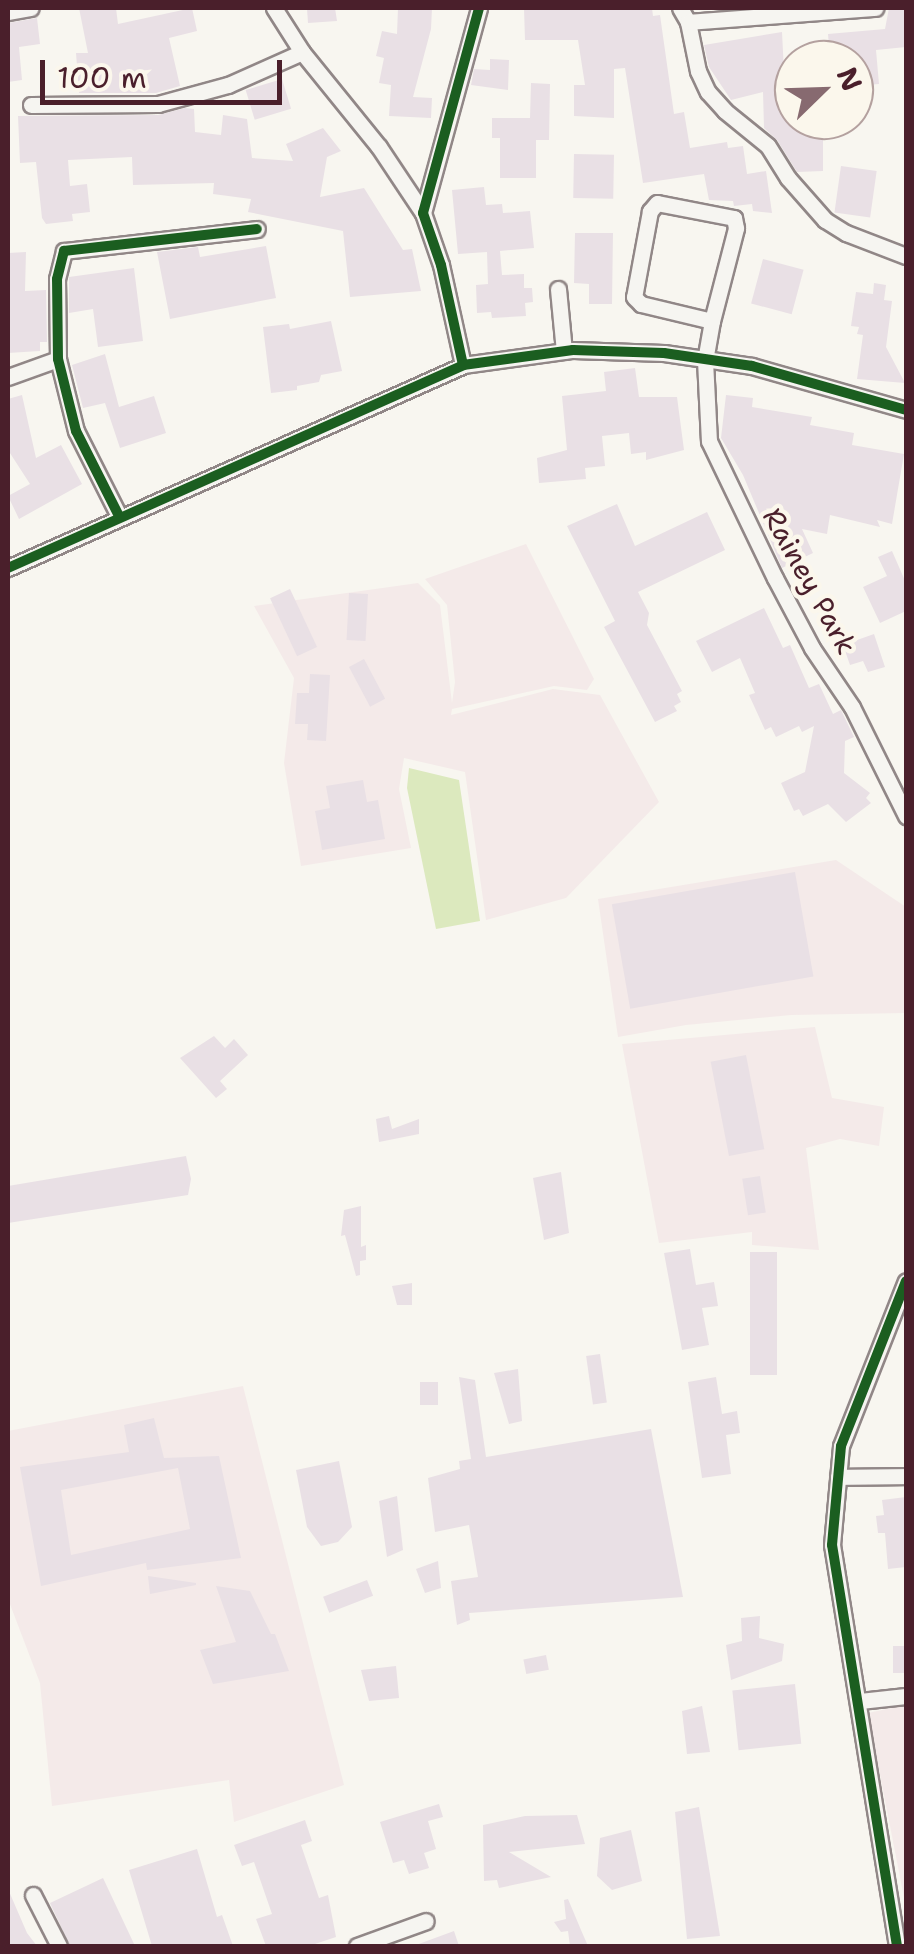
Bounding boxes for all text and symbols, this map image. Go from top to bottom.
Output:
scale bar [45,40,288,102]
north arrow [774,40,874,140]
text: 100 m [57,57,147,98]
text: N [828,61,872,97]
street label: Rainey Park [756,502,864,660]

